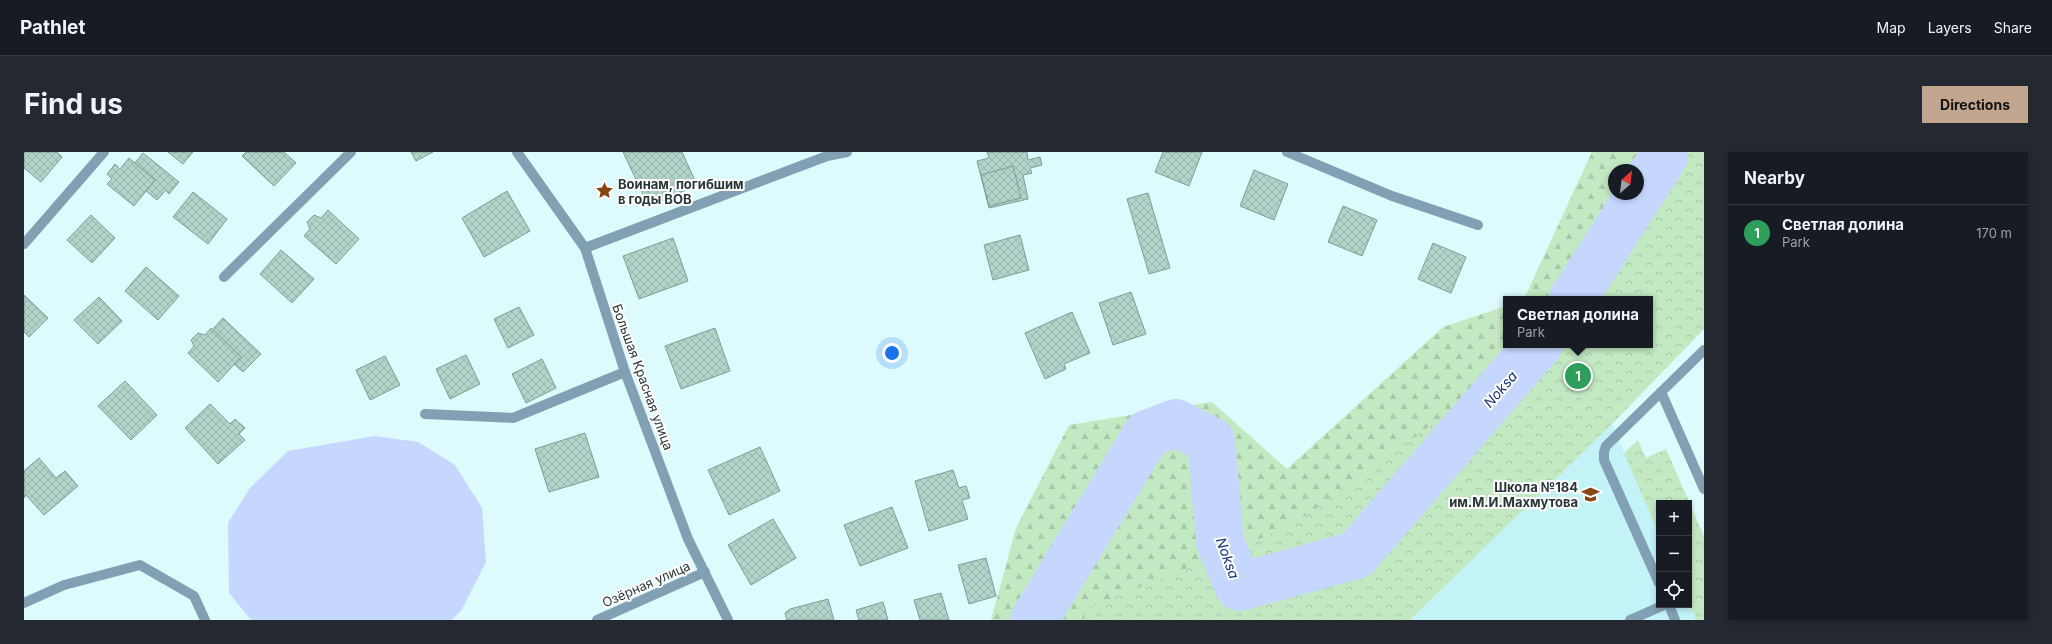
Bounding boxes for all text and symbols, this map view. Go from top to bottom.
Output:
text: Pathlet [20,16,85,39]
text: Map [1877,19,1906,36]
text: Layers [1928,19,1972,36]
text: Share [1994,19,2032,36]
button: Directions [1922,86,2028,123]
text: Find us [24,87,123,121]
north arrow [1608,164,1644,200]
text: Nearby [1744,168,1805,188]
place label: Воинам, погибшим в годы ВОВ [618,176,744,207]
place icon: Воинам, погибшим в годы ВОВ [595,181,615,201]
text: Светлая долина [1782,215,1904,234]
text: 1 [1754,225,1760,241]
text: 170 m [1976,225,2012,241]
text: Park [1782,234,1810,250]
popup [1503,296,1653,348]
street label: Большая Красная улица [609,302,677,452]
text: Светлая долина [1517,305,1639,324]
text: Park [1517,324,1545,340]
your location [882,343,902,363]
pin: 1 [1565,361,1591,391]
water label: Noksa [1480,367,1521,411]
place label: Школа №184 им.М.И.Махмутова [1449,479,1578,510]
school or university icon: Школа №184 им.М.И.Махмутова [1581,484,1601,504]
map controls [1656,500,1692,608]
button: + [1656,500,1692,536]
water label: Noksa [1213,535,1243,581]
button: − [1656,536,1692,572]
street label: Озёрная улица [599,557,693,611]
button: locate [1656,572,1692,608]

